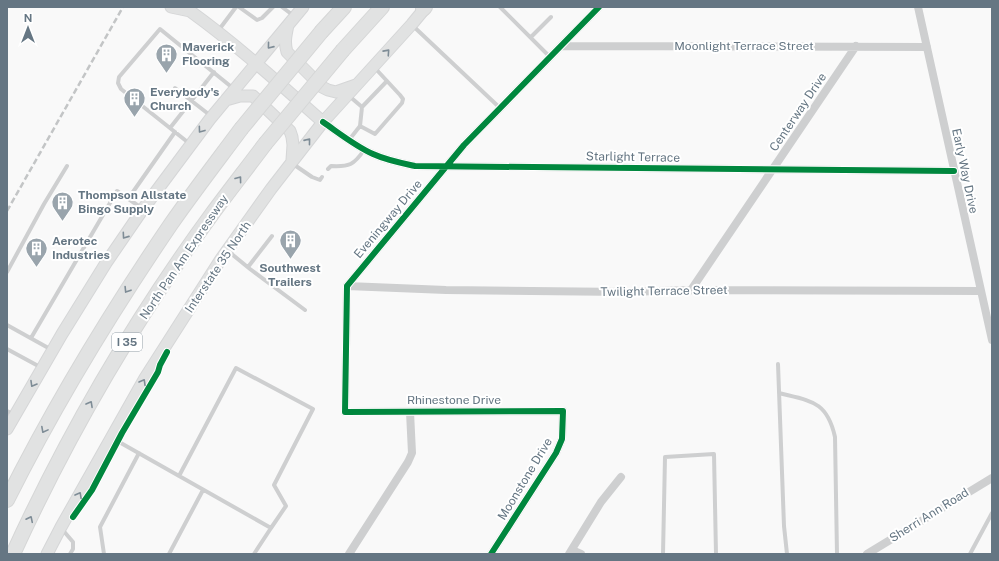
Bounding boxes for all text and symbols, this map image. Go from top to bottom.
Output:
north arrow [8,8,48,48]
text: N [24,12,32,24]
street label: Moonlight Terrace Street [674,39,814,53]
place label: Maverick Flooring [182,40,234,68]
building icon: Maverick Flooring [154,41,180,74]
one-way arrow [268,41,275,48]
one-way arrow [382,49,389,56]
street label: Centerway Drive [767,70,830,154]
place label: Everybody's Church [150,85,219,113]
building icon: Everybody's Church [121,86,147,119]
one-way arrow [199,126,206,133]
street label: Early Way Drive [949,127,981,215]
one-way arrow [303,139,310,146]
street label: Starlight Terrace [586,149,680,165]
one-way arrow [234,176,241,183]
street label: Eveningway Drive [351,177,425,261]
place label: Thompson Allstate Bingo Supply [78,188,186,216]
building icon: Thompson Allstate Bingo Supply [50,189,76,222]
street label: North Pan Am Expressway [137,192,231,322]
street label: Interstate 35 North [182,219,254,315]
building icon: Southwest Trailers [277,228,303,261]
one-way arrow [123,231,130,238]
place label: Aerotec Industries [52,234,110,262]
building icon: Aerotec Industries [23,235,49,268]
place label: Southwest Trailers [259,261,321,289]
street label: Twilight Terrace Street [600,283,728,299]
one-way arrow [124,286,132,293]
road number: I 35 [112,333,142,351]
one-way arrow [139,379,146,386]
one-way arrow [31,380,38,387]
street label: Rhinestone Drive [407,393,501,407]
one-way arrow [86,401,93,408]
one-way arrow [41,425,48,433]
street label: Moonstone Drive [495,435,555,523]
street label: Sherri Ann Road [887,485,971,545]
one-way arrow [75,492,82,499]
one-way arrow [25,516,33,523]

